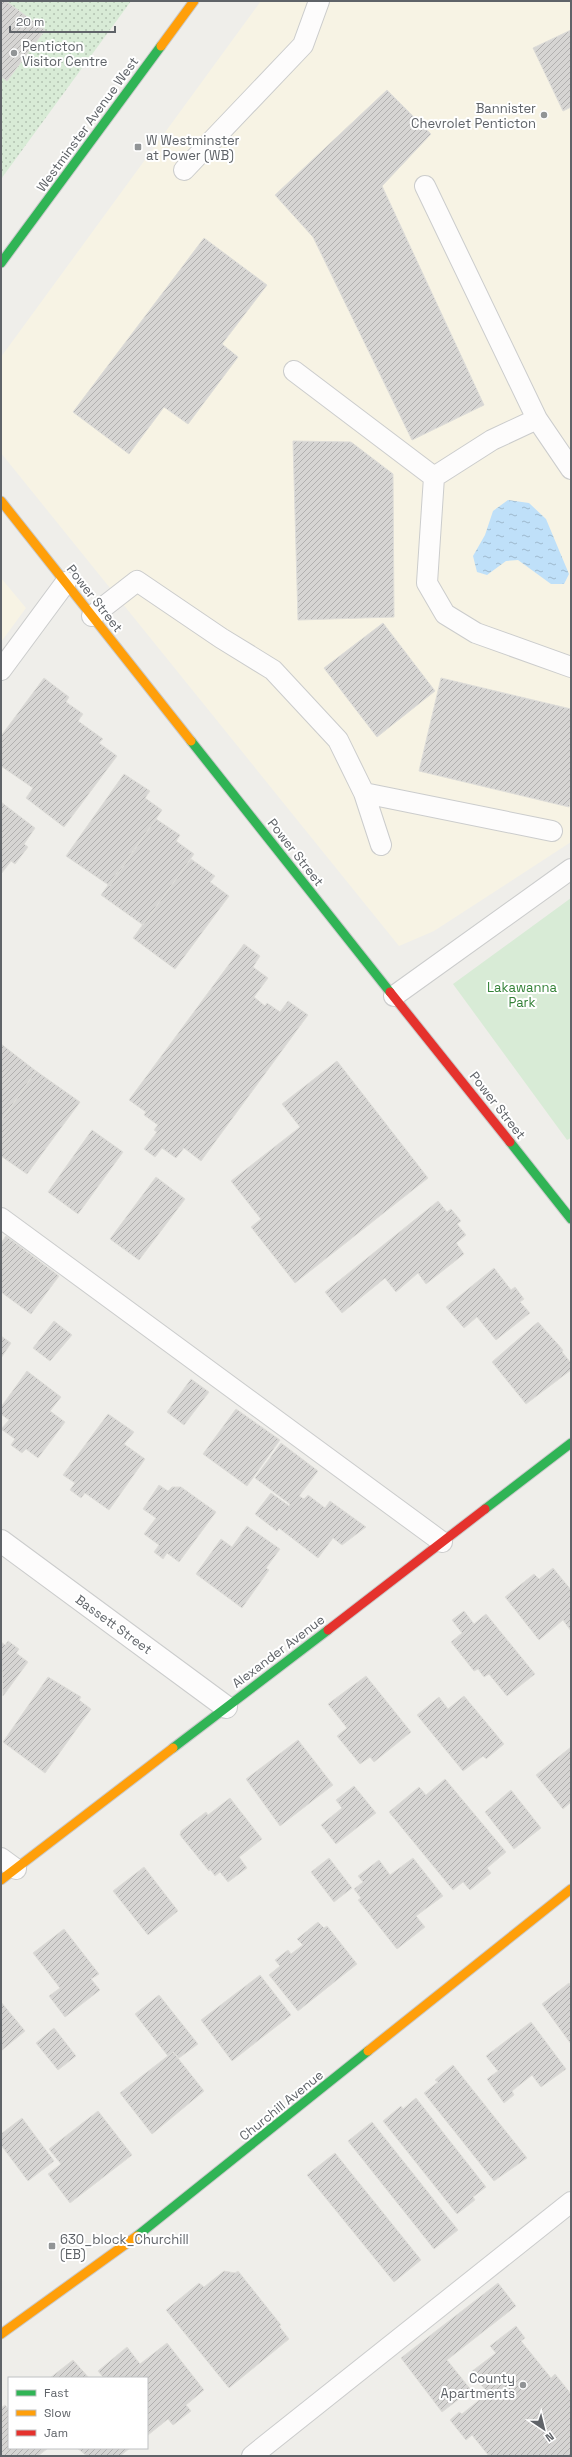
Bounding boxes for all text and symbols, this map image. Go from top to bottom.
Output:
scale bar [10,8,115,34]
text: 20 m [16,14,44,30]
place label: Penticton Visitor Centre [22,38,107,70]
marker: Penticton Visitor Centre [9,48,19,58]
street label: Westminster Avenue West [33,53,142,195]
place label: Bannister Chevrolet Penticton [411,100,536,132]
marker: Bannister Chevrolet Penticton [539,110,549,120]
place label: W Westminster at Power (WB) [146,132,240,164]
marker: W Westminster at Power (WB) [133,142,143,152]
street label: Power Street [63,561,126,636]
street label: Power Street [264,815,327,890]
park label: Lakawanna Park [487,979,557,1011]
street label: Power Street [466,1068,529,1143]
street label: Bassett Street [72,1591,155,1658]
street label: Alexander Avenue [229,1611,328,1692]
street label: Churchill Avenue [236,2066,327,2144]
place label: 630_block_Churchill (EB) [60,2231,189,2263]
marker: 630_block_Churchill (EB) [47,2241,57,2251]
place label: County Apartments [441,2370,515,2402]
legend [8,2377,148,2449]
marker: County Apartments [518,2380,528,2390]
text: Fast [44,2385,69,2401]
text: Slow [44,2405,71,2421]
north arrow [524,2409,564,2449]
text: Jam [44,2425,68,2441]
text: N [543,2429,557,2445]

